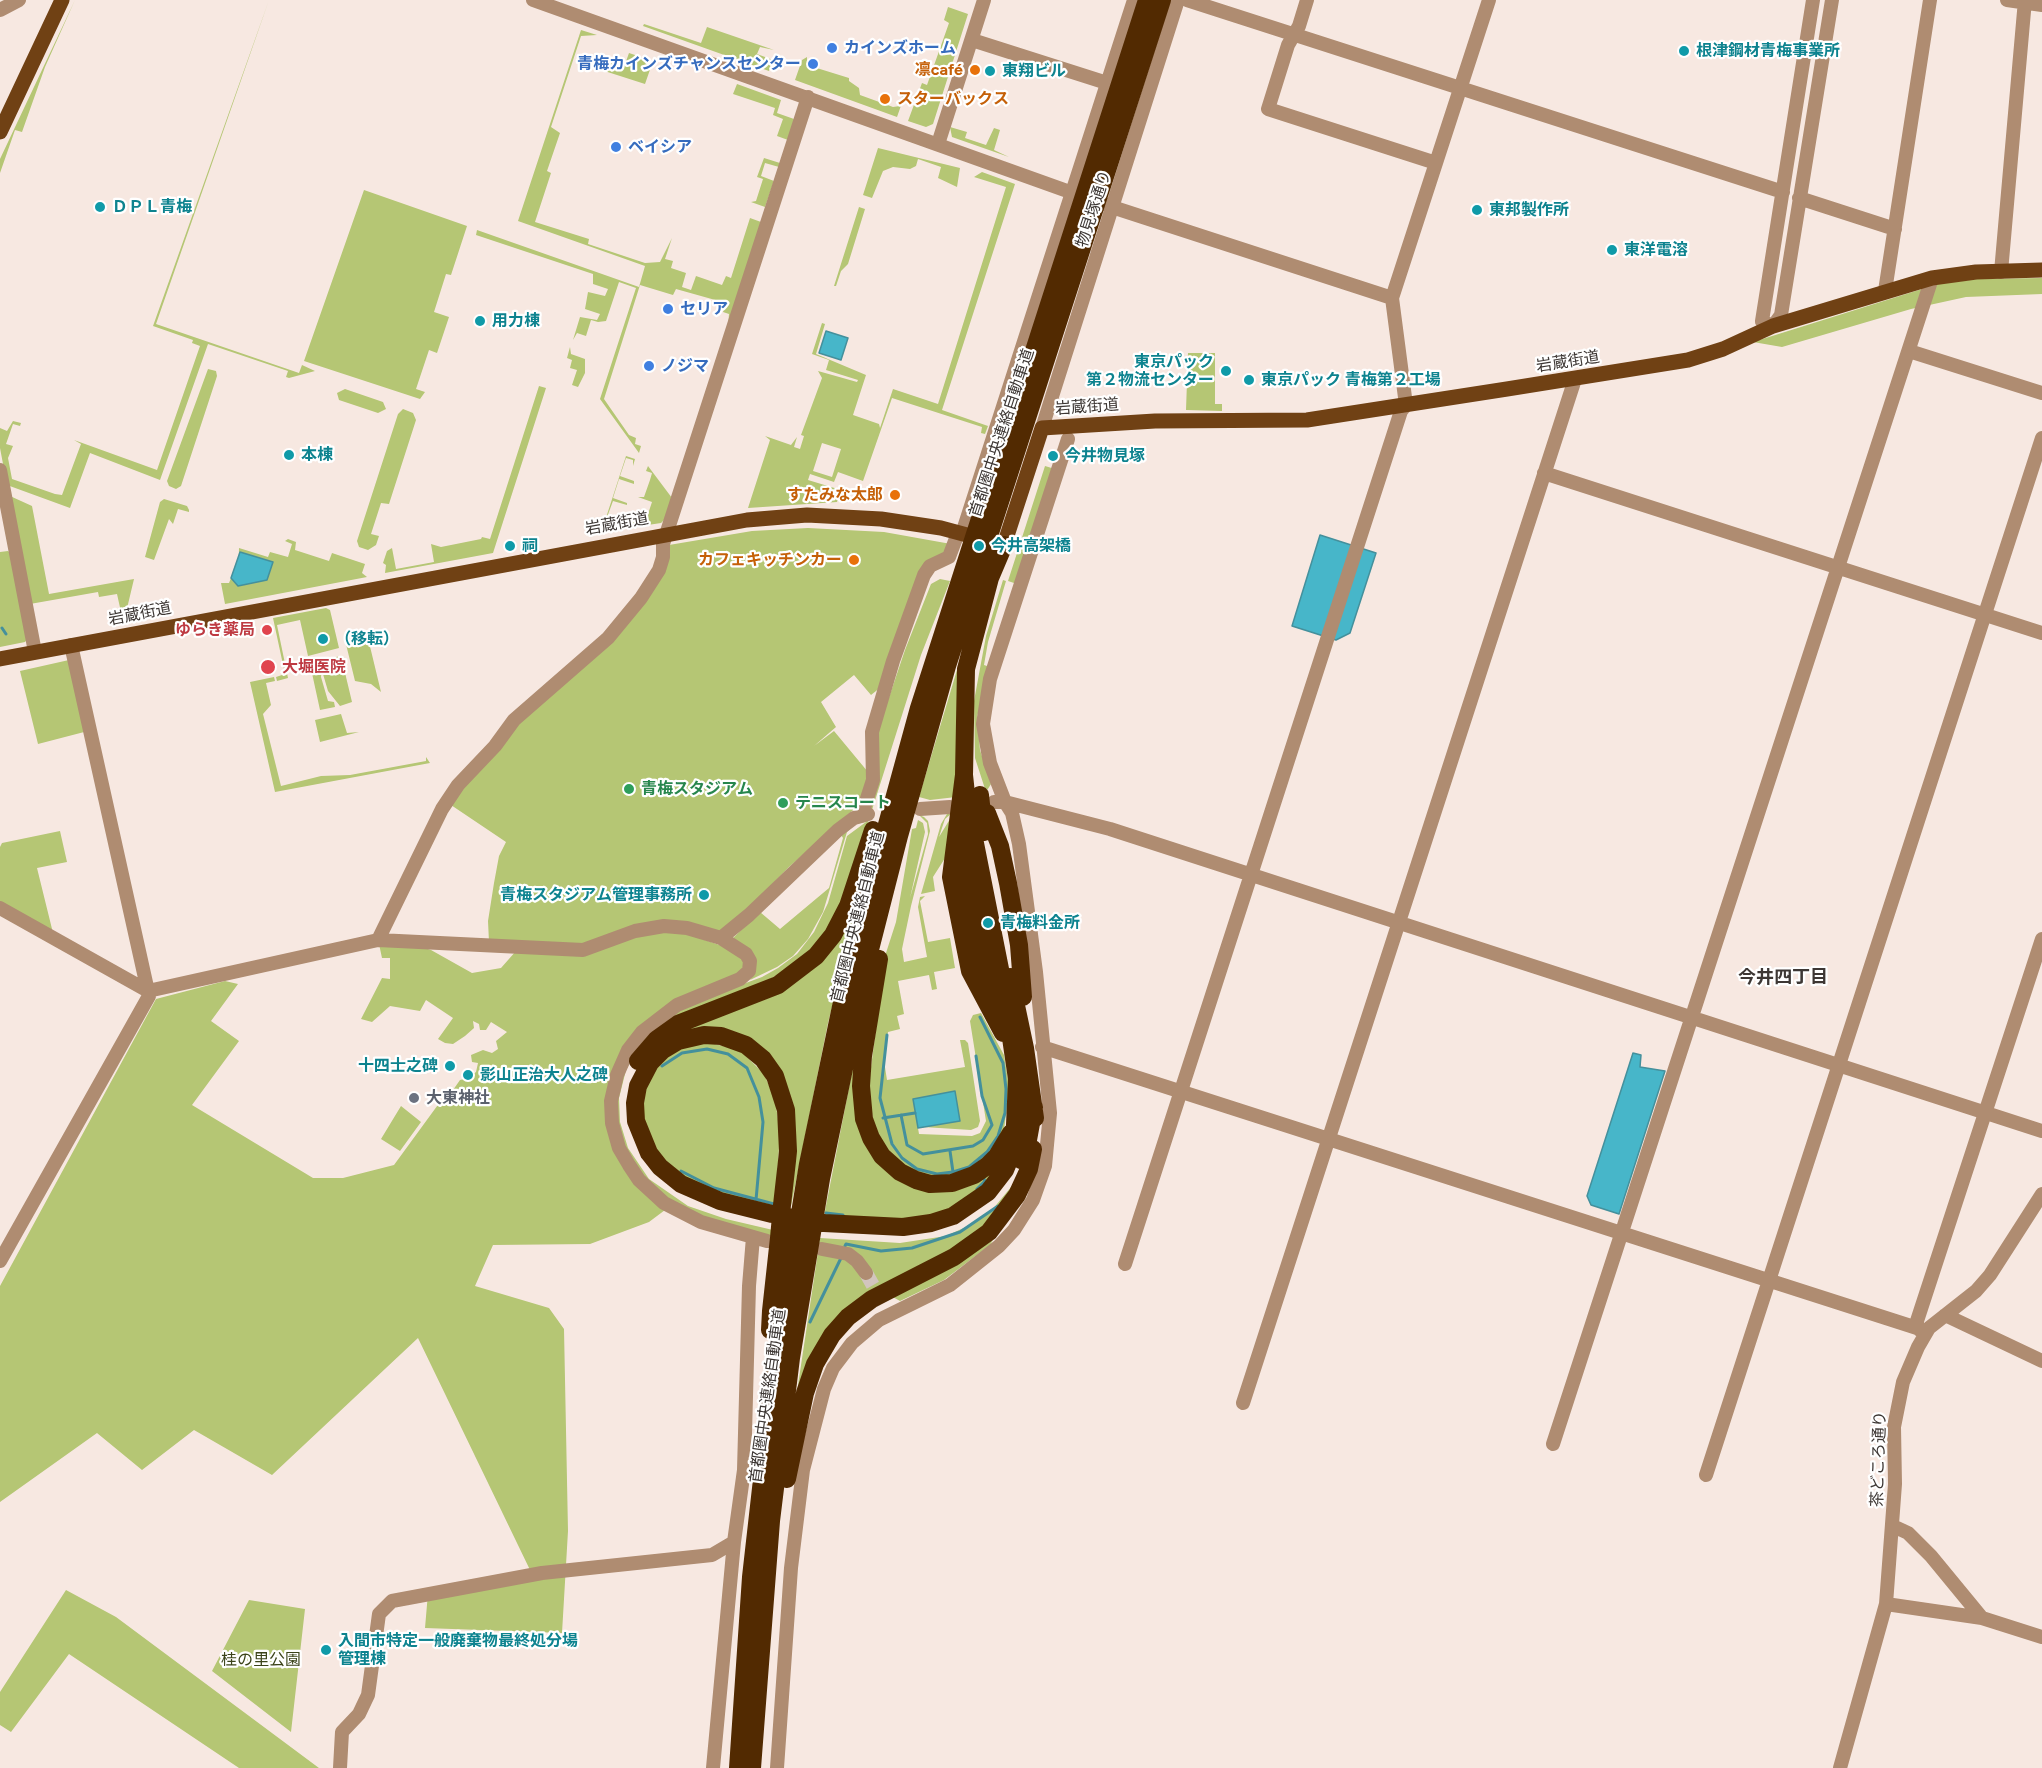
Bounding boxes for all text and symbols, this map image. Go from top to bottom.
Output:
place label: カインズホーム [844,38,956,58]
marker: カインズホーム [825,41,839,55]
place label: 根津鋼材青梅事業所 [1696,41,1840,61]
marker: 根津鋼材青梅事業所 [1677,44,1691,58]
place label: 青梅カインズチャンスセンター [577,54,801,74]
marker: 青梅カインズチャンスセンター [806,57,820,71]
place label: 凛café [915,60,963,80]
place label: 東翔ビル [1002,61,1066,81]
marker: 凛café [968,63,982,77]
marker: 東翔ビル [983,64,997,78]
place label: スターバックス [897,89,1009,109]
marker: スターバックス [878,92,892,106]
place label: ベイシア [628,137,692,157]
marker: ベイシア [609,140,623,154]
street label: 物見塚通り [1073,168,1115,250]
place label: ＤＰＬ青梅 [112,197,192,217]
marker: ＤＰＬ青梅 [93,200,107,214]
place label: 東邦製作所 [1489,200,1569,220]
marker: 東邦製作所 [1470,203,1484,217]
place label: 東洋電溶 [1624,240,1688,260]
marker: 東洋電溶 [1605,243,1619,257]
place label: セリア [680,299,728,319]
marker: セリア [661,302,675,316]
place label: 用力棟 [492,311,540,331]
marker: 用力棟 [473,314,487,328]
street label: 首都圏中央連絡自動車道 [966,346,1038,520]
street label: 岩蔵街道 [1535,348,1601,376]
place label: 東京パック 第２物流センター [1086,352,1214,390]
place label: ノジマ [661,356,709,376]
marker: ノジマ [642,359,656,373]
marker: 東京パック 第２物流センター [1219,364,1233,378]
place label: 東京パック 青梅第２工場 [1261,370,1441,390]
marker: 東京パック 青梅第２工場 [1242,373,1256,387]
street label: 岩蔵街道 [1054,395,1120,419]
place label: 本棟 [301,445,333,465]
place label: 今井物見塚 [1065,446,1145,466]
marker: 本棟 [282,448,296,462]
marker: 今井物見塚 [1046,449,1060,463]
place label: すたみな太郎 [787,485,883,505]
marker: すたみな太郎 [888,488,902,502]
street label: 岩蔵街道 [584,509,650,539]
place label: 祠 [522,536,538,556]
place label: 今井高架橋 [991,536,1071,556]
marker: 祠 [503,539,517,553]
marker: 今井高架橋 [972,539,986,553]
place label: カフェキッチンカー [698,550,842,570]
marker: カフェキッチンカー [847,553,861,567]
street label: 岩蔵街道 [107,598,173,630]
place label: ゆらき薬局 [175,620,255,640]
marker: ゆらき薬局 [260,623,274,637]
place label: （移転） [335,629,399,649]
marker: （移転） [316,632,330,646]
place label: 大堀医院 [282,657,346,677]
marker: 大堀医院 [259,658,277,676]
place label: 青梅スタジアム [641,779,753,799]
marker: 青梅スタジアム [622,782,636,796]
place label: テニスコート [795,793,891,813]
marker: テニスコート [776,796,790,810]
street label: 首都圏中央連絡自動車道 [827,829,889,1005]
place label: 青梅スタジアム管理事務所 [500,885,692,905]
marker: 青梅スタジアム管理事務所 [697,888,711,902]
place label: 青梅料金所 [1000,913,1080,933]
marker: 青梅料金所 [981,916,995,930]
district label: 今井四丁目 [1738,967,1828,989]
place label: 十四士之碑 [358,1056,438,1076]
marker: 十四士之碑 [443,1059,457,1073]
place label: 影山正治大人之碑 [480,1065,608,1085]
marker: 影山正治大人之碑 [461,1068,475,1082]
place label: 大東神社 [426,1088,490,1108]
marker: 大東神社 [407,1091,421,1105]
street label: 首都圏中央連絡自動車道 [746,1308,790,1484]
street label: 茶どころ通り [1868,1411,1890,1507]
place label: 入間市特定一般廃棄物最終処分場 管理棟 [338,1631,578,1669]
marker: 入間市特定一般廃棄物最終処分場 管理棟 [319,1643,333,1657]
park label: 桂の里公園 [221,1650,301,1670]

